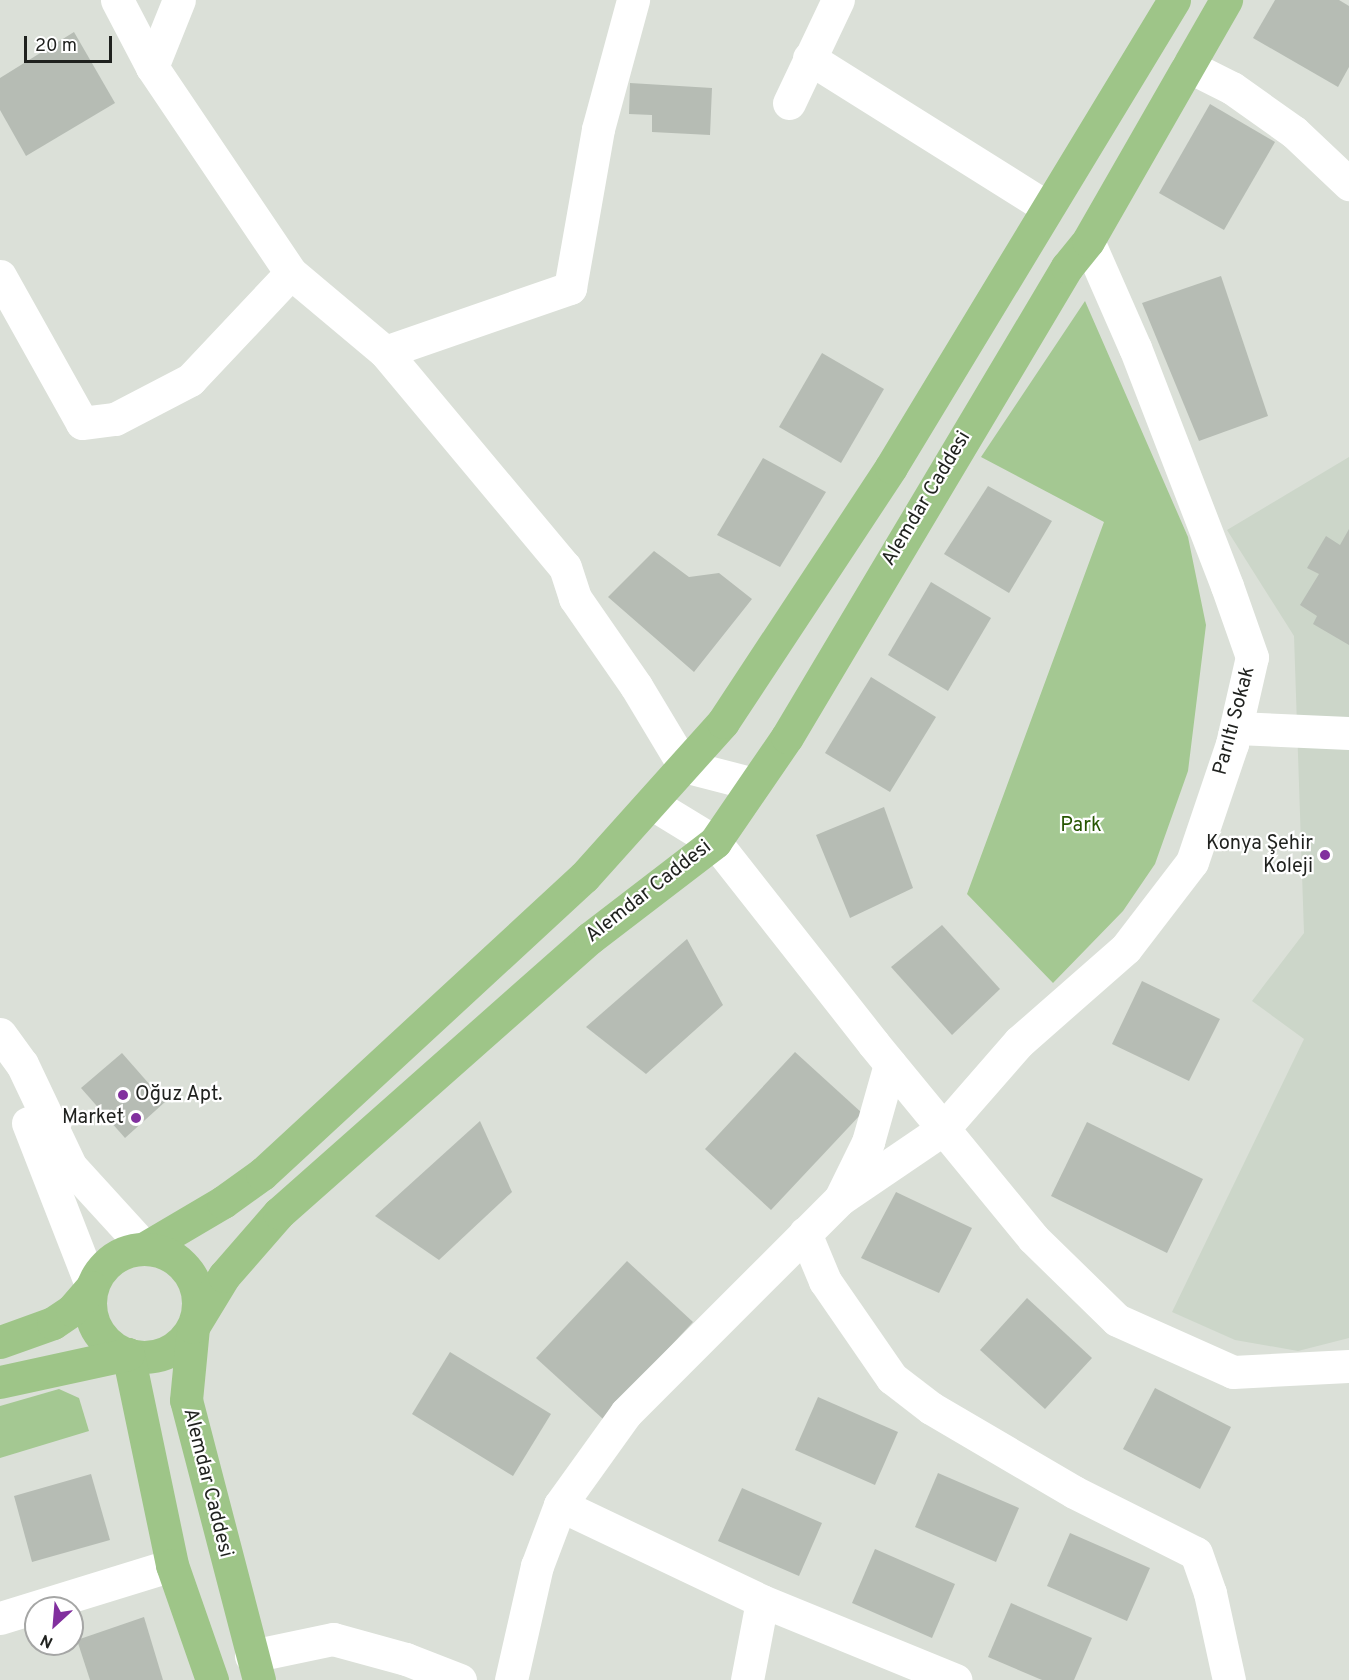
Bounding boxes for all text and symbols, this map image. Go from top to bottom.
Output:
scale bar [27,24,116,62]
text: 20 m [35,35,77,58]
street label: Alemdar Caddesi [877,427,977,571]
street label: Parıltı Sokak [1209,664,1261,778]
park label: Park [1060,814,1102,838]
place label: Konya Şehir Koleji [1206,832,1313,879]
street label: Alemdar Caddesi [581,836,717,948]
marker: Konya Şehir Koleji [1318,848,1332,862]
place label: Oğuz Apt. [135,1083,223,1107]
marker: Oğuz Apt. [116,1088,130,1102]
place label: Market [62,1106,124,1130]
marker: Market [129,1111,143,1125]
street label: Alemdar Caddesi [177,1406,237,1560]
north arrow [24,1596,84,1656]
text: N [37,1629,57,1652]

